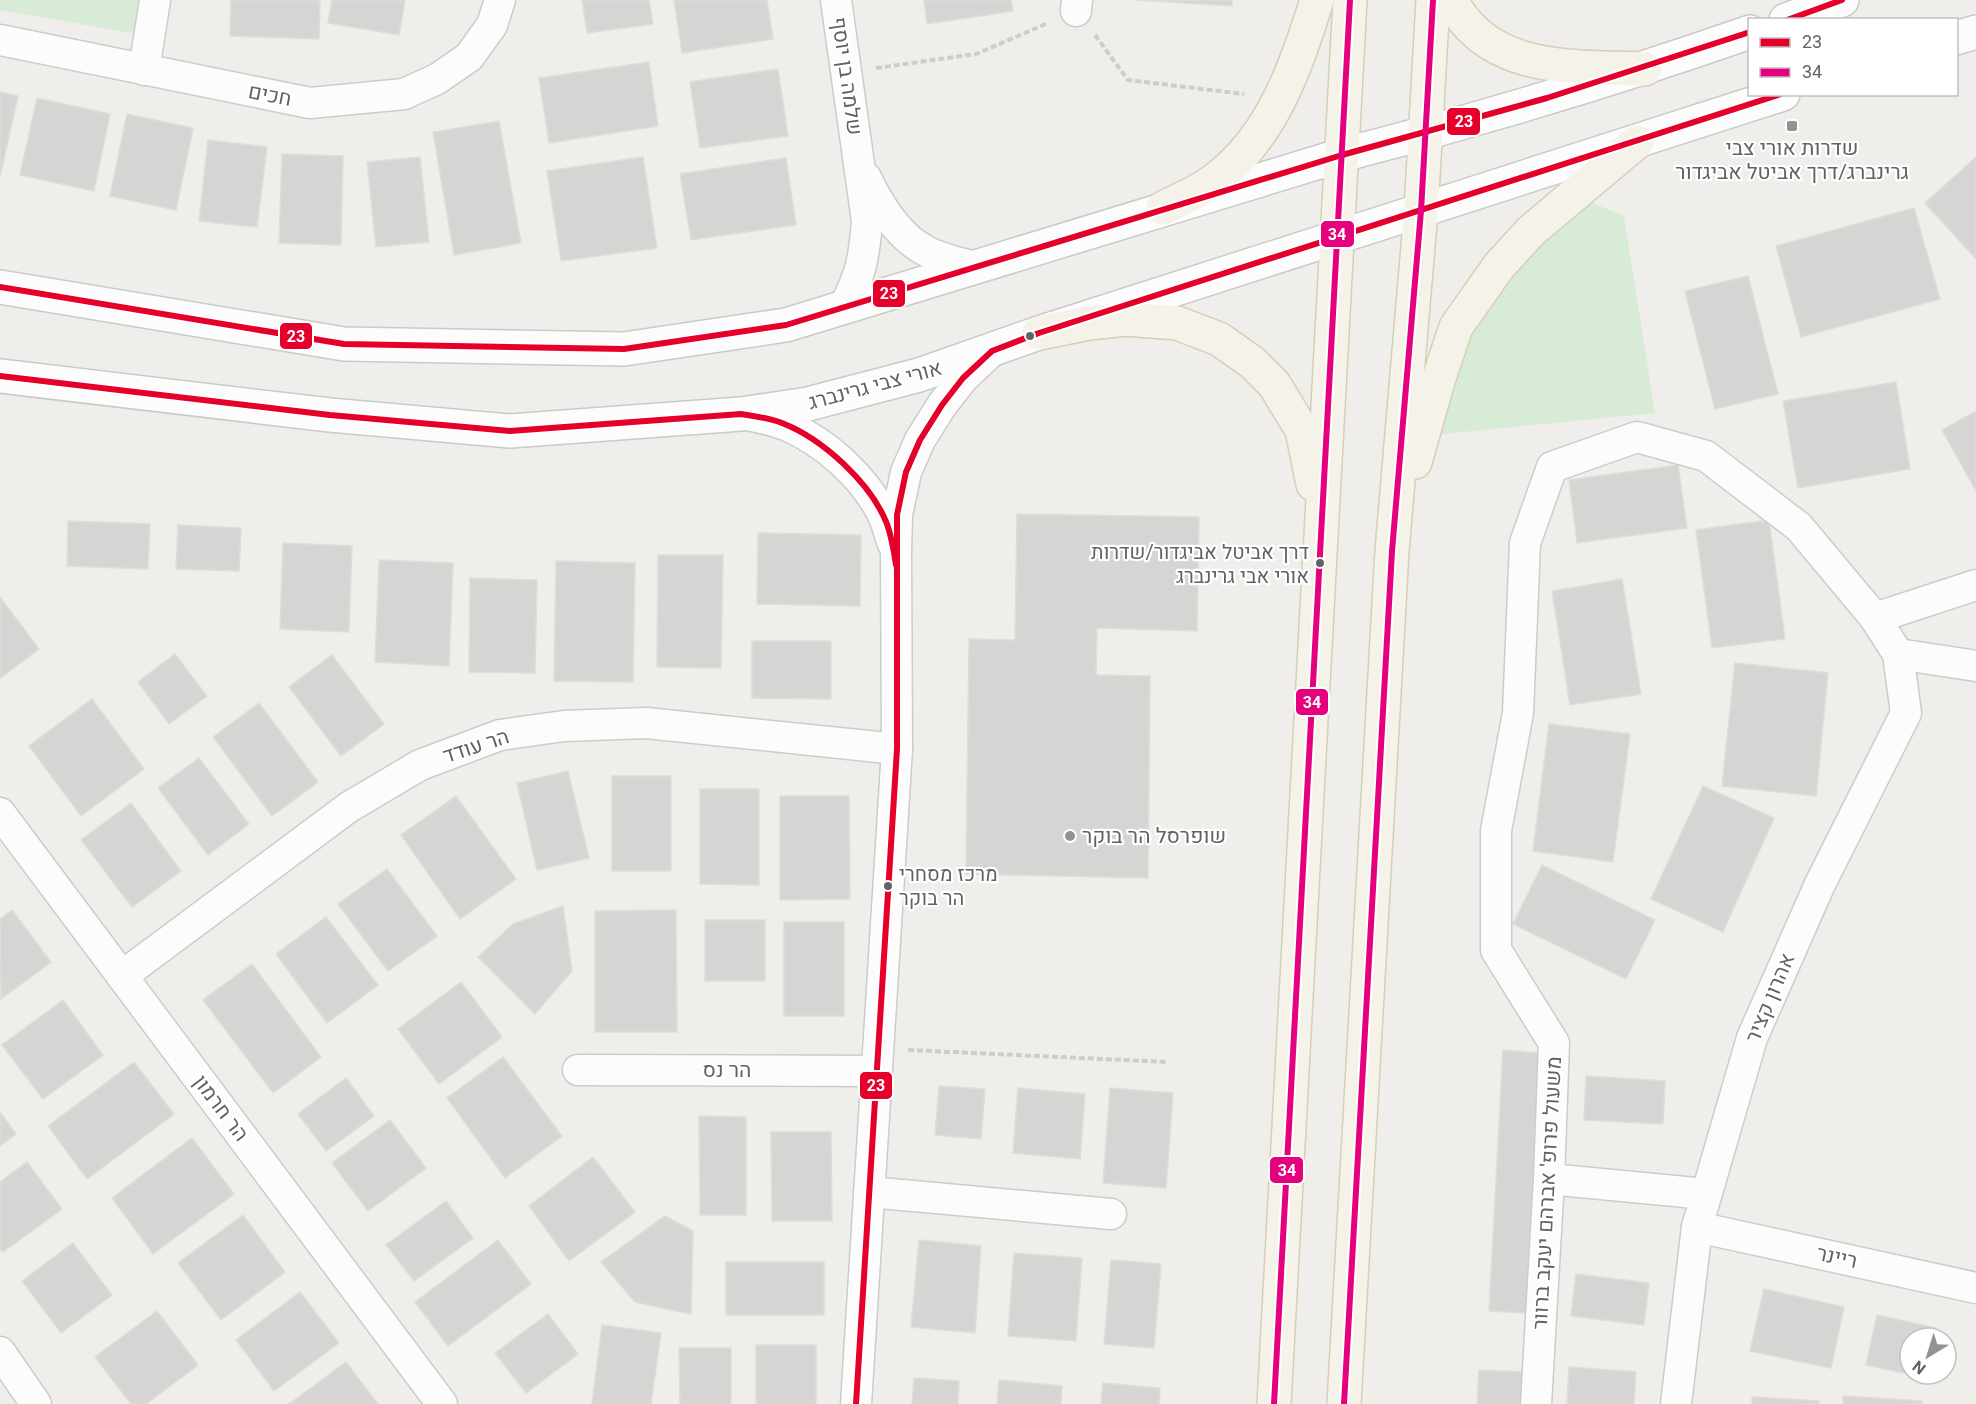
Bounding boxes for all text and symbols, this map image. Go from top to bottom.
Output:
street label: שלמה בן יוסף [827,15,867,137]
legend [1748,18,1958,96]
text: 23 [1802,31,1822,52]
text: 34 [1802,61,1822,82]
street label: חכים [246,79,294,111]
line badge: 23 [1446,107,1481,136]
text: 23 [1455,112,1473,131]
marker: שדרות אורי צבי גרינברג/דרך אביטל אביגדור [1785,119,1799,133]
place label: שדרות אורי צבי גרינברג/דרך אביטל אביגדור [1675,136,1909,184]
line badge: 34 [1320,220,1355,248]
text: 34 [1328,225,1346,244]
line badge: 23 [872,279,906,308]
text: 23 [880,284,898,303]
line badge: 23 [279,322,313,350]
text: 23 [287,327,305,346]
unlabelled marker [1024,330,1036,342]
street label: אורי צבי גרינברג [806,356,944,414]
place label: דרך אביטל אביגדור/שדרות אורי אבי גרינברג [1091,540,1309,588]
marker: דרך אביטל אביגדור/שדרות אורי אבי גרינברג [1314,557,1326,569]
line badge: 34 [1295,688,1329,716]
text: 34 [1303,693,1321,712]
street label: הר עודד [440,724,512,768]
place label: שופרסל הר בוקר [1082,824,1226,848]
marker: שופרסל הר בוקר [1063,829,1077,843]
place label: מרכז מסחרי הר בוקר [899,862,998,910]
marker: מרכז מסחרי הר בוקר [882,880,894,892]
street label: אהרון קציר [1740,950,1800,1046]
street label: משעול פרופ' אברהם יעקב ברוור [1528,1056,1566,1330]
street label: הר נס [703,1058,751,1082]
street label: הר חרמון [188,1070,254,1146]
line badge: 23 [859,1071,893,1100]
text: 23 [867,1076,885,1095]
line badge: 34 [1269,1156,1304,1184]
text: 34 [1278,1161,1296,1180]
street label: ריינר [1814,1241,1860,1273]
north arrow [1898,1326,1958,1386]
text: N [1909,1356,1929,1378]

